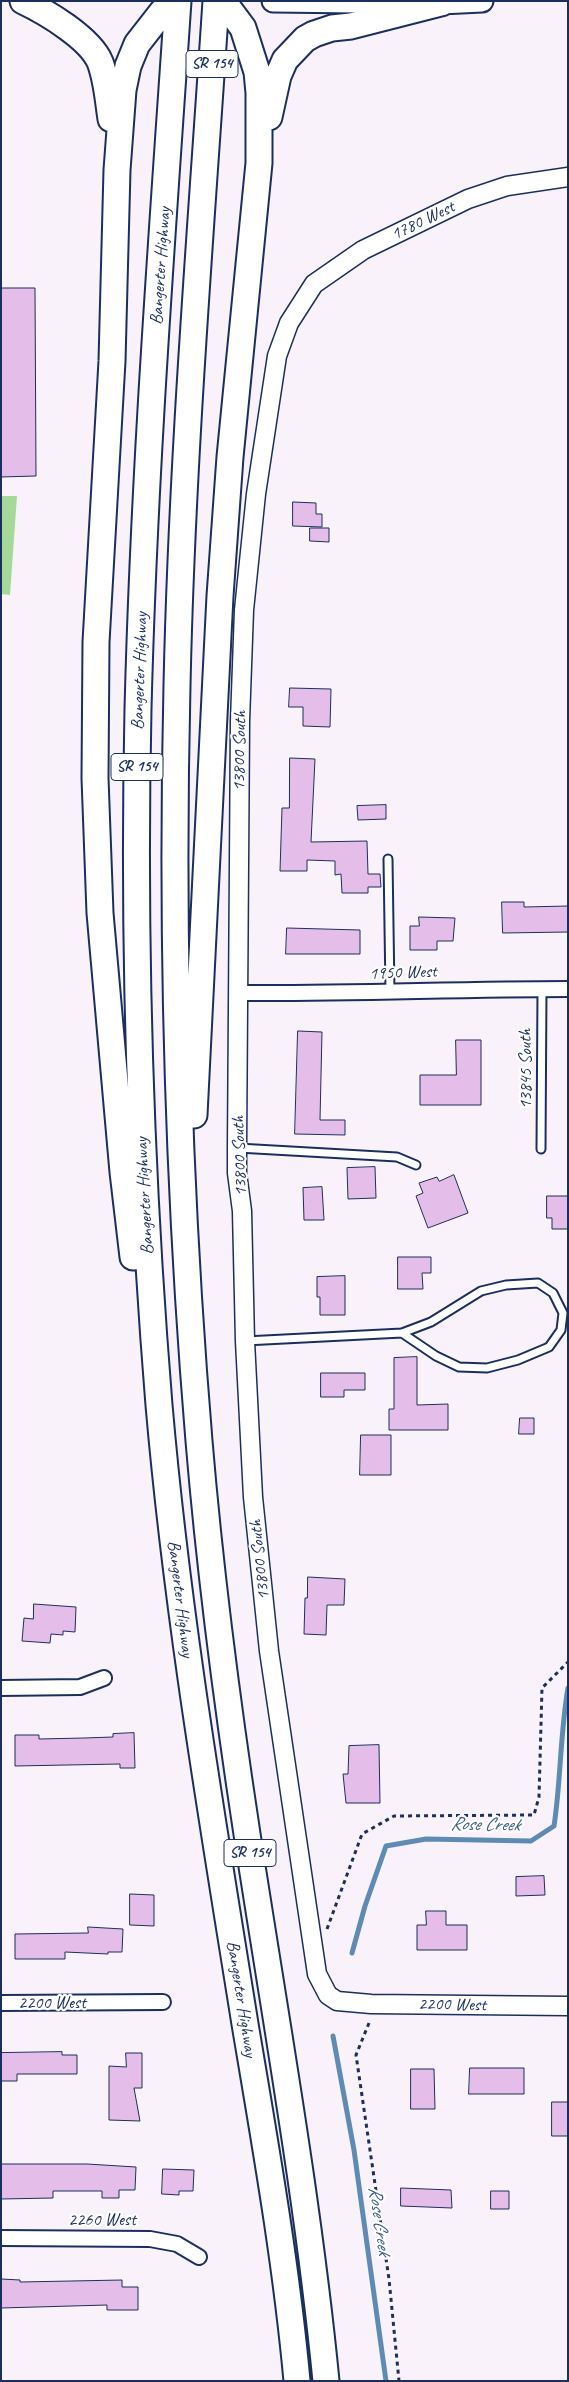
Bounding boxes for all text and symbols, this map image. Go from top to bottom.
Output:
road number: SR 154 [186,51,238,78]
street label: 1780 West [388,196,458,246]
street label: Bangerter Highway [146,207,176,325]
street label: Bangerter Highway [127,612,153,730]
street label: 13800 South [228,711,252,791]
road number: SR 154 [111,754,163,780]
street label: 1950 West [369,961,437,985]
street label: 13845 South [515,1029,537,1109]
street label: 13800 South [228,1115,252,1197]
street label: Bangerter Highway [131,1137,159,1255]
street label: 13800 South [245,1519,275,1601]
street label: Bangerter Highway [162,1539,198,1659]
water label: Rose Creek [450,1813,520,1837]
road number: SR 154 [224,1840,276,1866]
street label: Bangerter Highway [221,1939,261,2059]
street label: 2200 West [18,1992,86,2014]
street label: 2200 West [418,1994,486,2016]
water label: Rose Creek [363,2185,395,2257]
street label: 2260 West [68,2209,136,2231]

